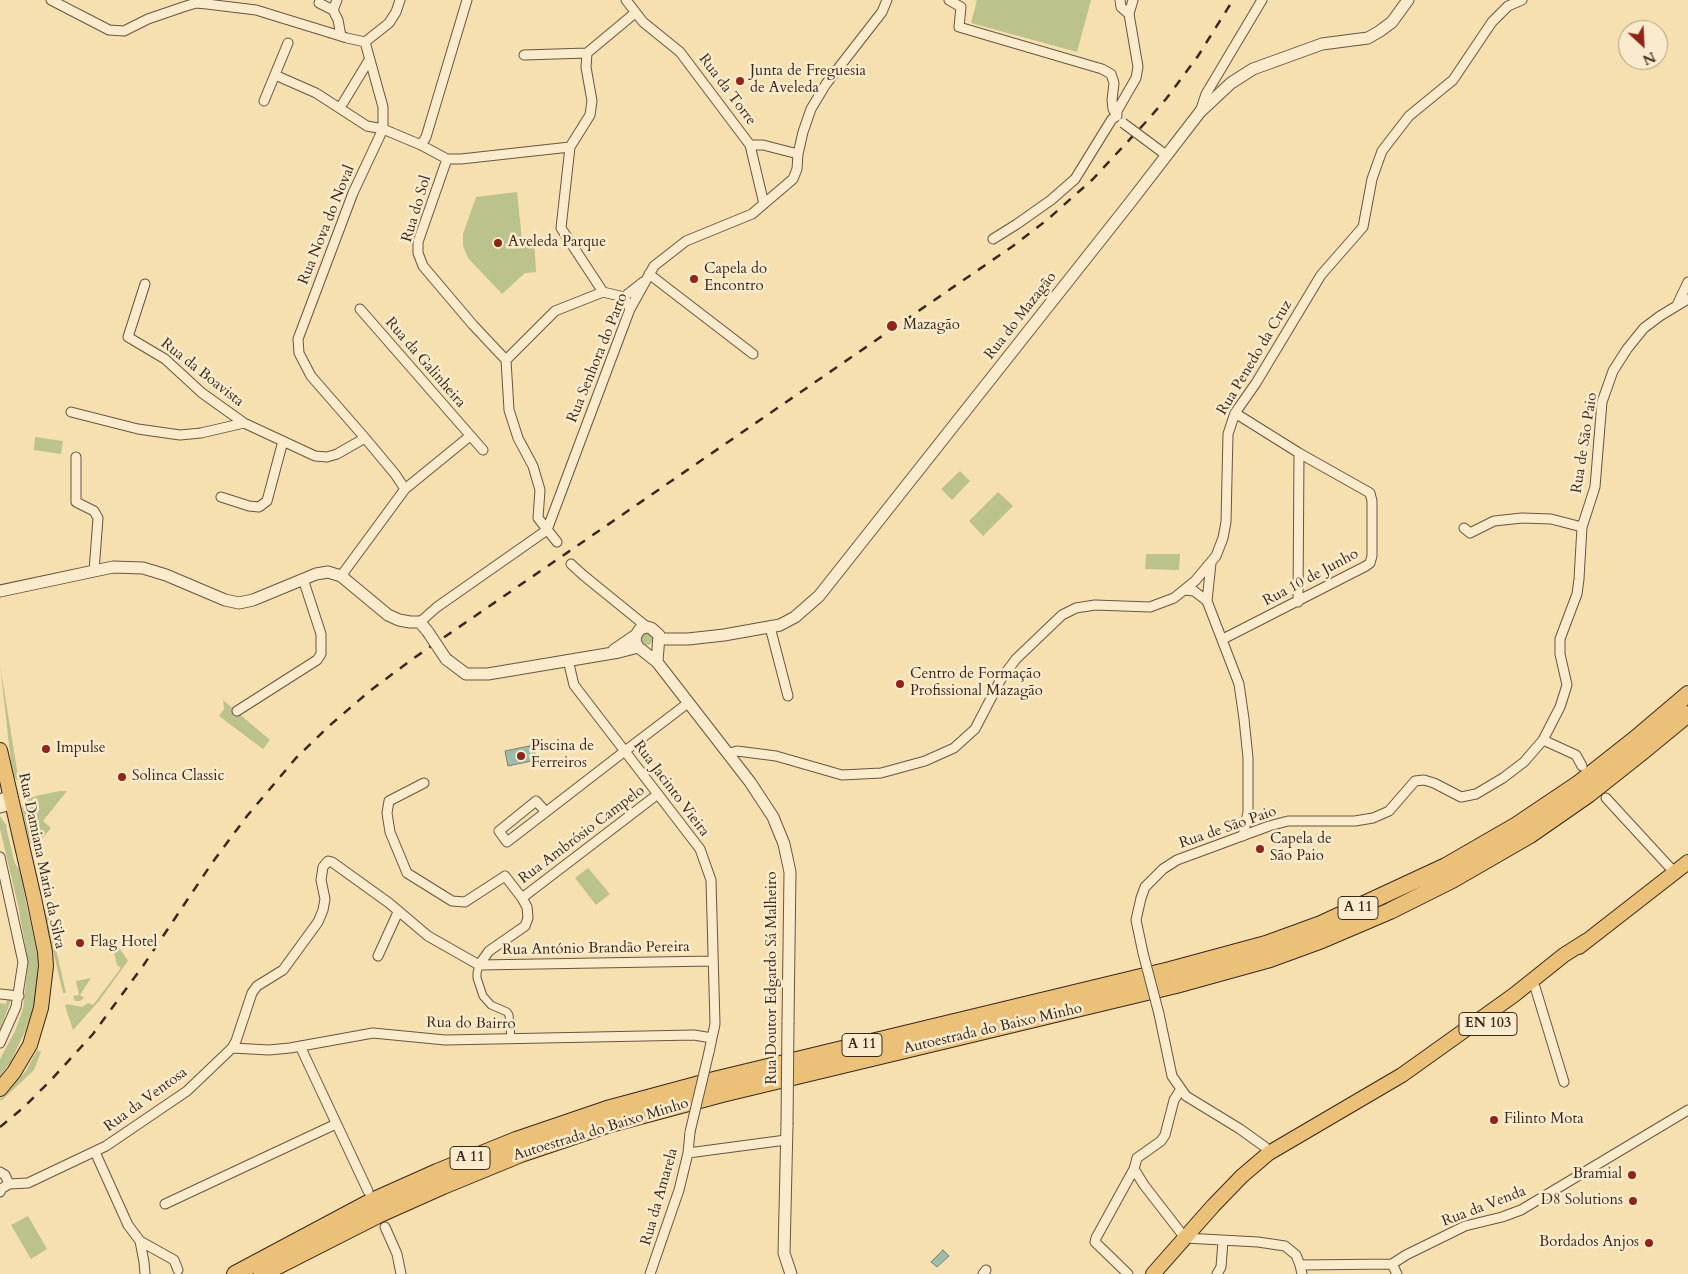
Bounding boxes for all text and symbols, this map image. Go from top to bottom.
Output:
north arrow [1618,20,1668,70]
text: N [1640,47,1659,69]
street label: Rua da Torre [694,51,760,129]
place label: Junta de Freguesia de Aveleda [750,63,866,98]
marker: Junta de Freguesia de Aveleda [734,75,746,87]
street label: Rua Nova do Noval [295,163,359,287]
street label: Rua do Sol [398,174,436,244]
place label: Aveleda Parque [508,234,606,252]
marker: Aveleda Parque [492,237,504,249]
place label: Capela do Encontro [704,261,767,296]
street label: Rua do Mazagão [981,269,1061,363]
marker: Capela do Encontro [688,273,700,285]
street label: Rua Senhora do Parto [564,291,632,425]
street label: Rua Penedo da Cruz [1214,297,1296,419]
street label: Rua da Galinheira [381,314,469,412]
place label: Mazagão [903,317,960,335]
marker: Mazagão [885,319,899,333]
street label: Rua da Boavista [157,335,247,411]
street label: Rua de São Paio [1568,391,1602,495]
street label: Rua 10 de Junho [1260,545,1362,611]
place label: Centro de Formação Profissional Mazagão [910,666,1043,701]
marker: Centro de Formação Profissional Mazagão [894,678,906,690]
place label: Piscina de Ferreiros [531,738,594,773]
street label: Rua Jacinto Vieira [629,738,713,840]
place label: Impulse [56,740,106,758]
marker: Impulse [40,743,52,755]
marker: Piscina de Ferreiros [515,750,527,762]
place label: Solinca Classic [132,768,224,786]
marker: Solinca Classic [116,771,128,783]
street label: Rua Damiana Maria da Silva [14,772,68,950]
street label: Rua Ambrósio Campelo [516,782,648,888]
street label: Rua de São Paio [1177,803,1279,853]
place label: Capela de São Paio [1270,831,1332,866]
marker: Capela de São Paio [1254,843,1266,855]
street label: Rua Doutor Edgardo Sá Malheiro [764,871,782,1085]
road number: A 11 [1338,896,1378,920]
place label: Flag Hotel [90,934,157,952]
marker: Flag Hotel [74,937,86,949]
street label: Rua António Brandão Pereira [502,938,690,960]
street label: Autoestrada do Baixo Minho [902,1000,1084,1058]
road number: EN 103 [1459,1012,1517,1036]
street label: Rua do Bairro [426,1014,516,1034]
road number: A 11 [842,1034,882,1056]
street label: Rua da Ventosa [101,1064,191,1136]
street label: Autoestrada do Baixo Minho [511,1095,691,1165]
place label: Filinto Mota [1504,1111,1584,1129]
marker: Filinto Mota [1488,1114,1500,1126]
road number: A 11 [450,1146,490,1170]
street label: Rua da Amarela [638,1146,682,1248]
place label: Bramial [1573,1166,1622,1184]
marker: Bramial [1626,1169,1638,1181]
street label: Rua da Venda [1439,1183,1529,1231]
place label: D8 Solutions [1541,1192,1623,1210]
marker: D8 Solutions [1627,1195,1639,1207]
place label: Bordados Anjos [1539,1234,1639,1252]
marker: Bordados Anjos [1643,1237,1655,1249]

